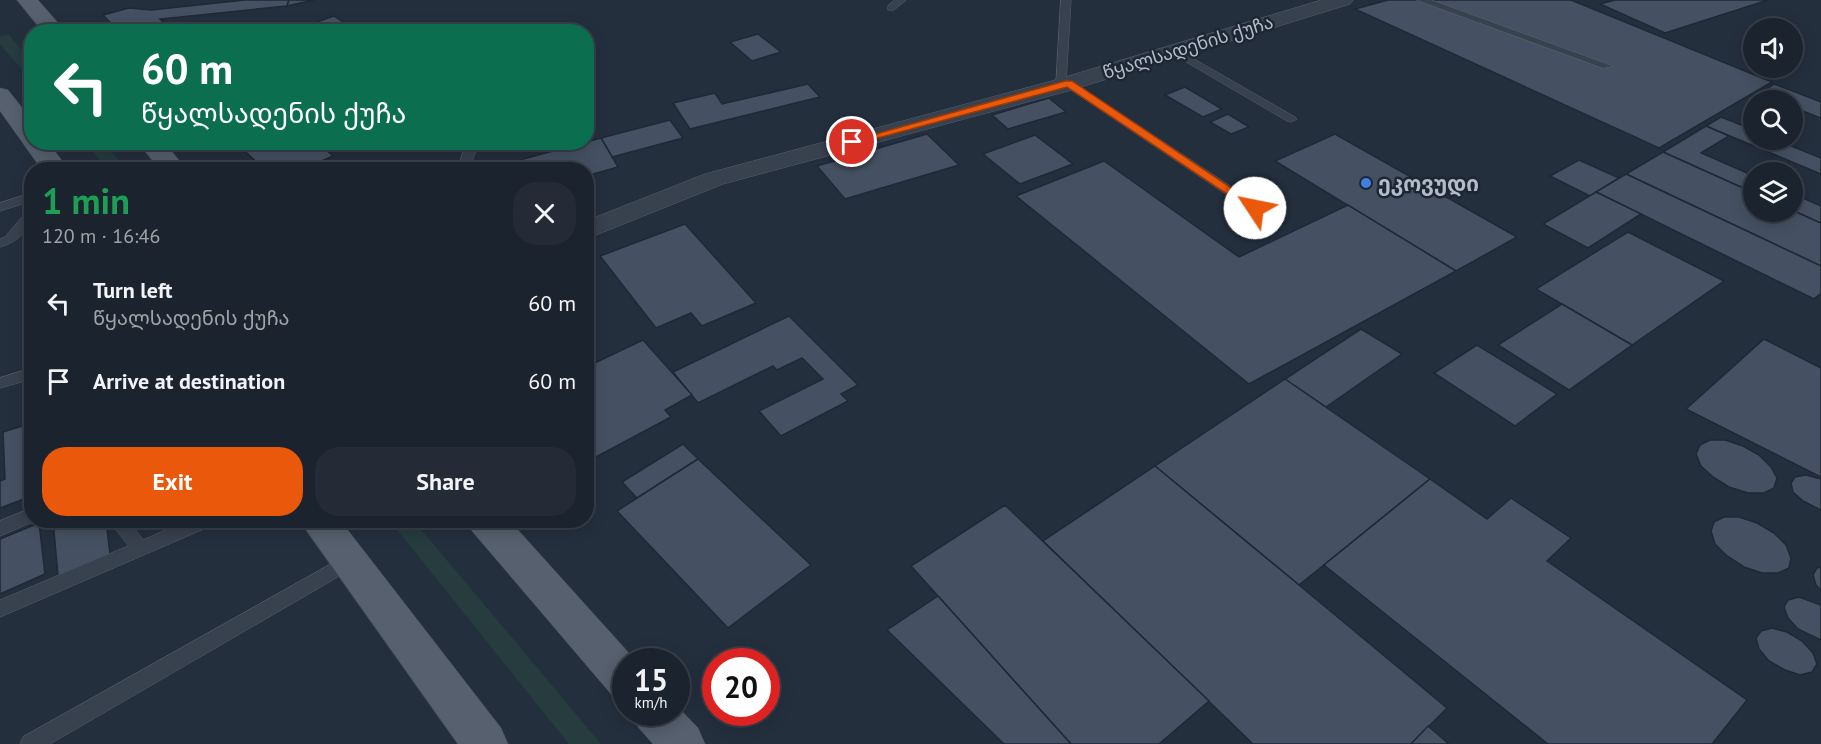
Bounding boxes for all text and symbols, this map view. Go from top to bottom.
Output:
street label: წყალსადენის ქუჩა [1100,10,1276,84]
map controls [1743,18,1803,222]
button: sound [1743,18,1803,78]
text: 60 m [141,41,233,96]
icon: left [42,48,120,126]
button: search [1743,90,1803,150]
text: წყალსადენის ქუჩა [141,96,406,130]
pin [826,116,877,167]
icon: arrive [835,125,868,158]
button: layers [1743,162,1803,222]
place label: ეკოვუდი [1378,170,1479,197]
position arrow [1223,176,1287,240]
marker: ეკოვუდი [1359,176,1373,190]
text: 1 min [42,177,130,224]
button: close [513,182,576,245]
text: 120 m · 16:46 [42,223,160,249]
text: Turn left [93,276,173,304]
icon: left [42,287,75,320]
text: 60 m [528,289,576,317]
text: წყალსადენის ქუჩა [93,305,290,331]
icon: arrive [42,365,75,398]
text: Arrive at destination [93,367,285,395]
text: 60 m [528,367,576,395]
button: Exit [42,447,303,516]
button: Share [315,447,576,516]
speed limit sign: 20 [702,648,780,726]
text: 15 [634,660,668,699]
text: km/h [635,693,667,712]

